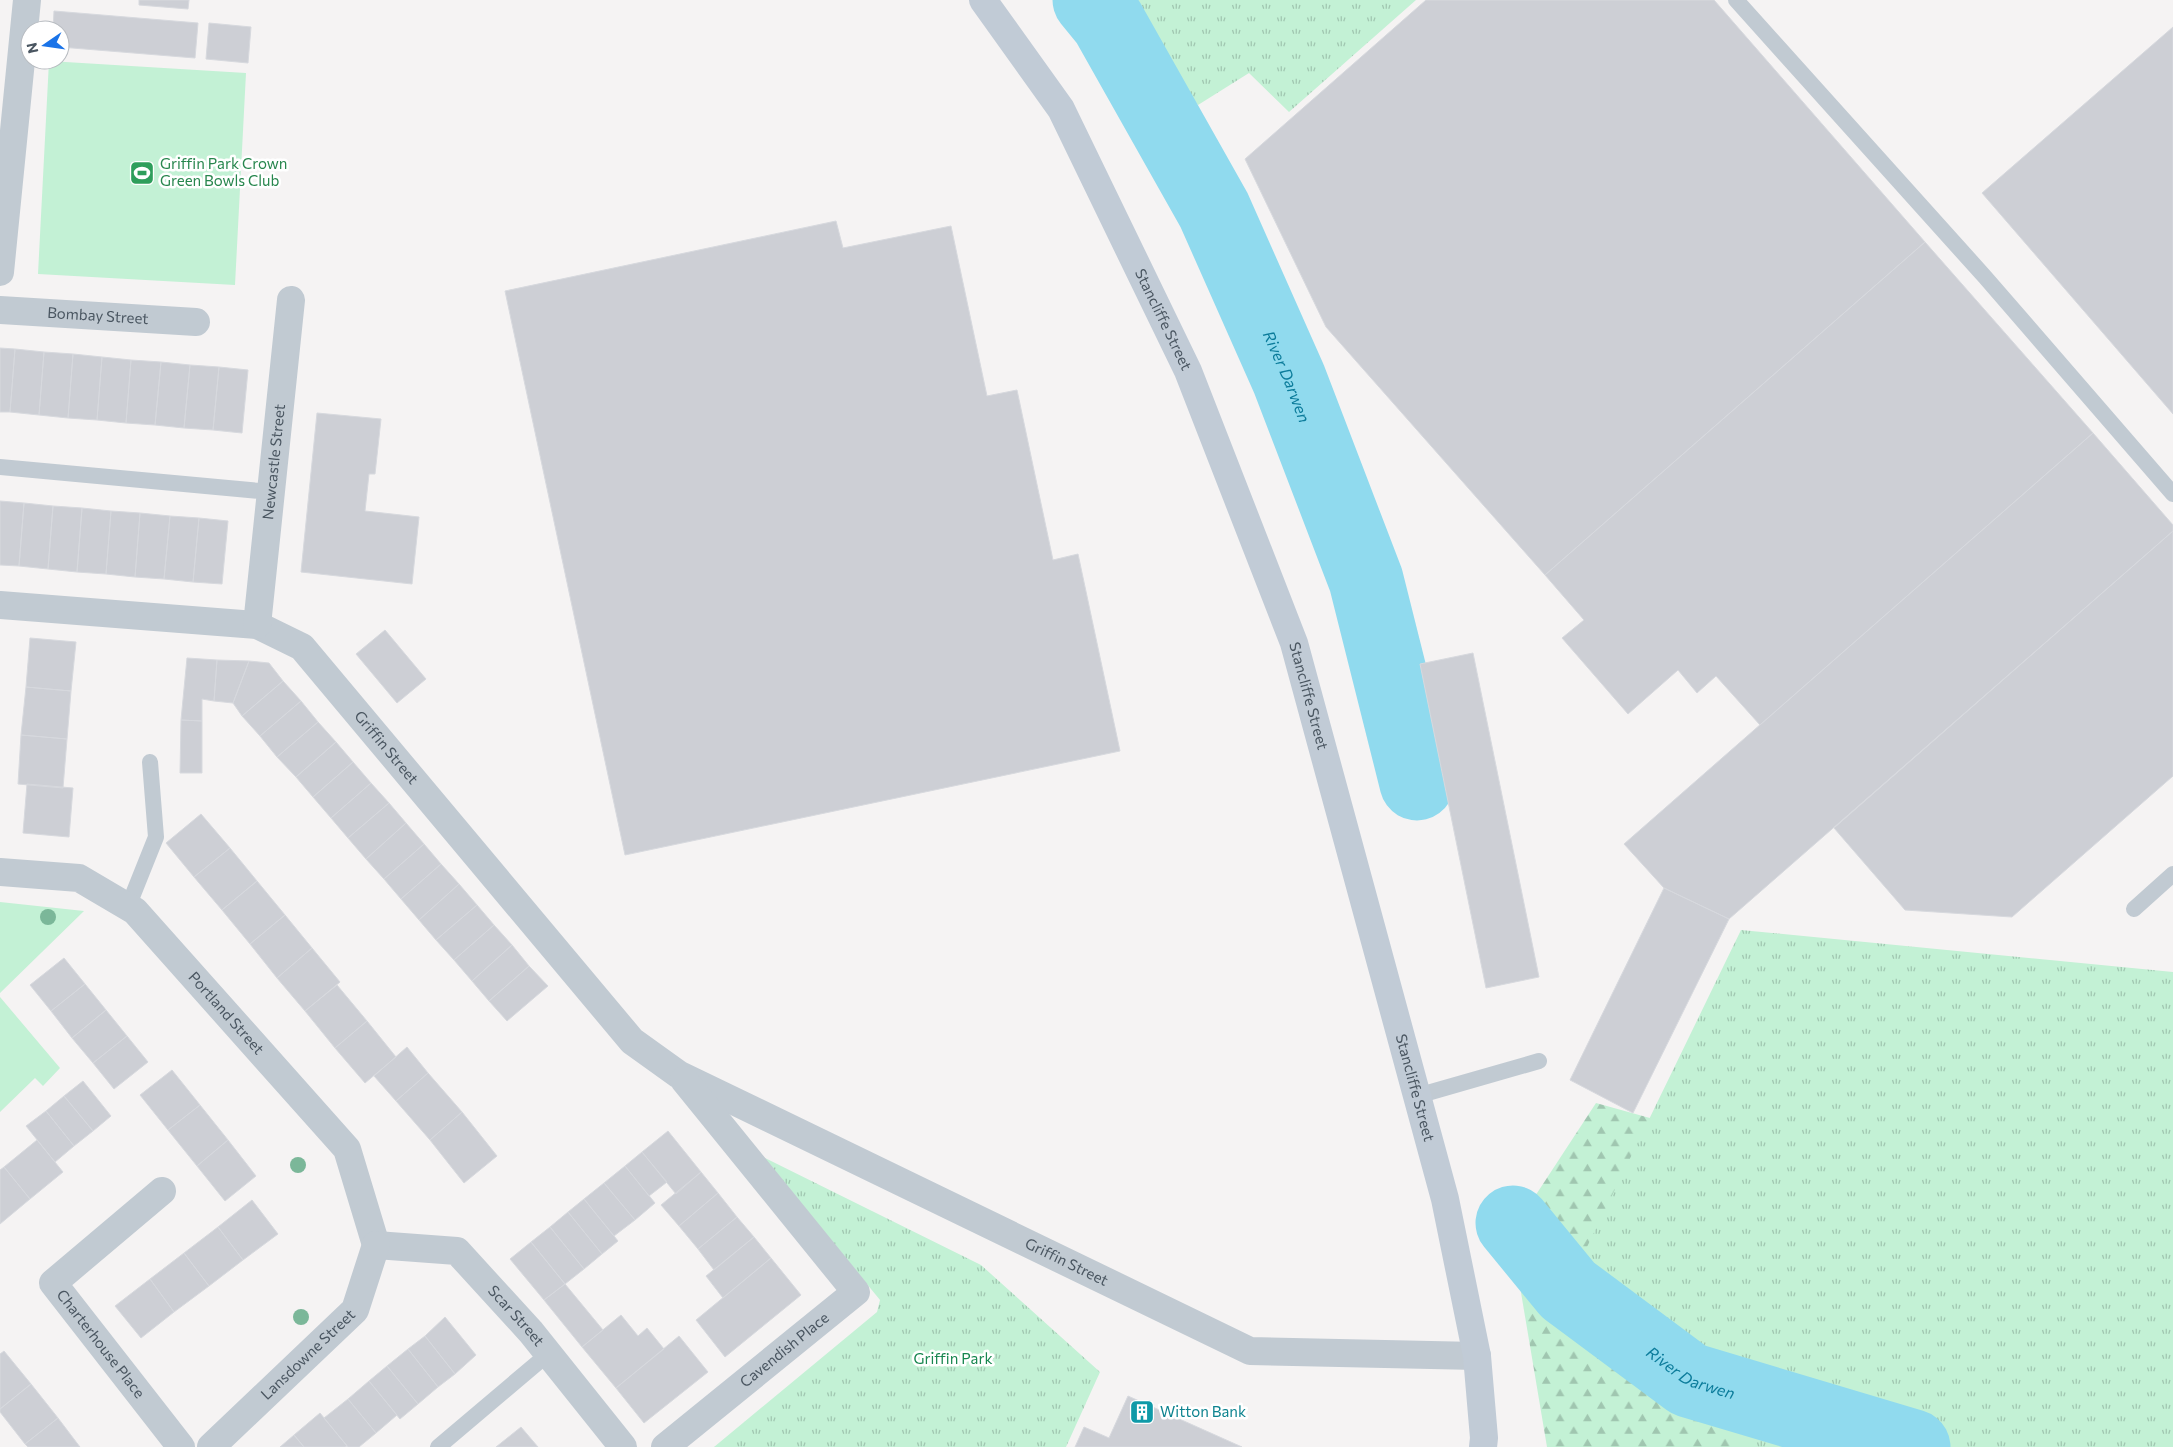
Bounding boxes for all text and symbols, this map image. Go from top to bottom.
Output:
north arrow [20,20,70,70]
text: N [22,41,41,55]
place label: Griffin Park Crown Green Bowls Club [160,154,287,189]
sports icon: Griffin Park Crown Green Bowls Club [129,160,155,186]
street label: Stancliffe Street [1132,265,1196,373]
street label: Bombay Street [47,303,149,327]
water label: River Darwen [1260,327,1315,425]
street label: Newcastle Street [258,403,288,520]
street label: Stancliffe Street [1286,640,1333,752]
street label: Griffin Street [351,707,423,787]
street label: Portland Street [185,967,268,1057]
street label: Stancliffe Street [1393,1032,1439,1143]
street label: Griffin Street [1022,1233,1111,1289]
street label: Scar Street [485,1281,549,1349]
street label: Charterhouse Place [53,1286,149,1401]
street label: Lansdowne Street [257,1305,358,1403]
street label: Cavendish Place [736,1308,832,1391]
water label: River Darwen [1643,1342,1737,1402]
park label: Griffin Park [913,1349,993,1367]
building icon: Witton Bank [1129,1399,1155,1425]
place label: Witton Bank [1160,1402,1246,1420]

